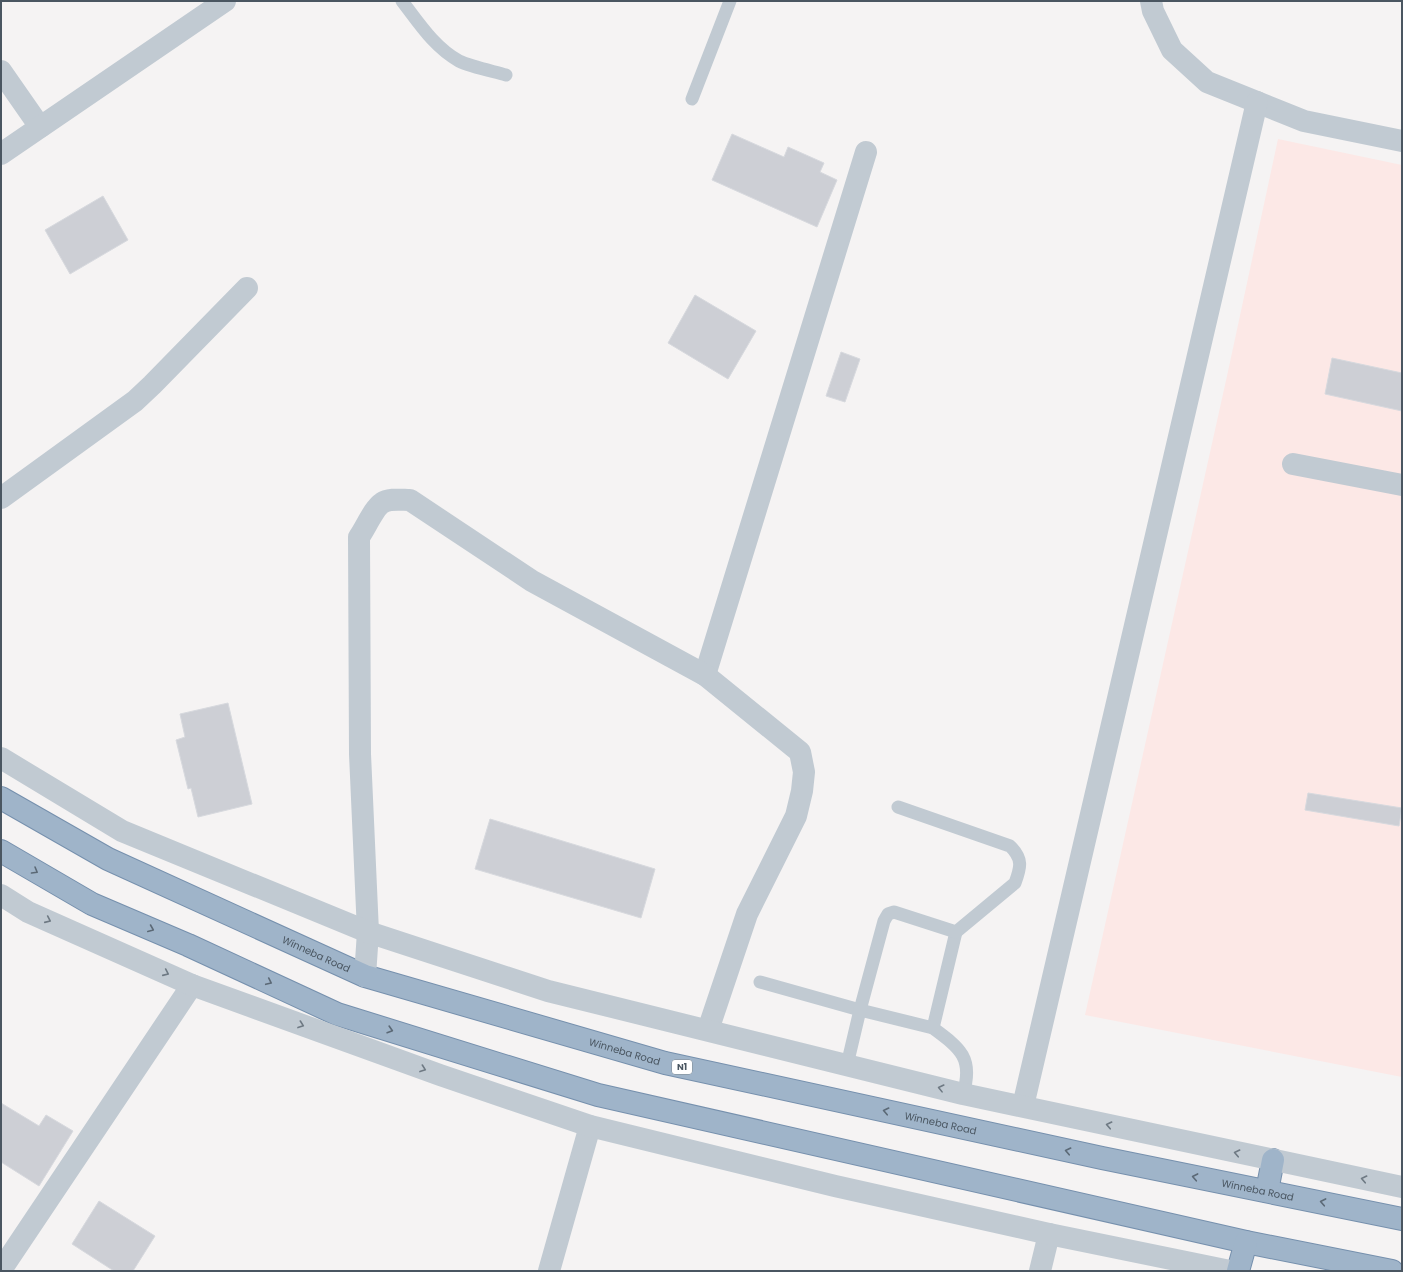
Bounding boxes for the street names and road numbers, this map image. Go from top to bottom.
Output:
street label: Winneba Road [280,932,353,976]
street label: Winneba Road [587,1034,662,1069]
road number: N1 [672,1060,692,1074]
street label: Winneba Road [903,1108,978,1138]
street label: Winneba Road [1220,1175,1295,1204]

